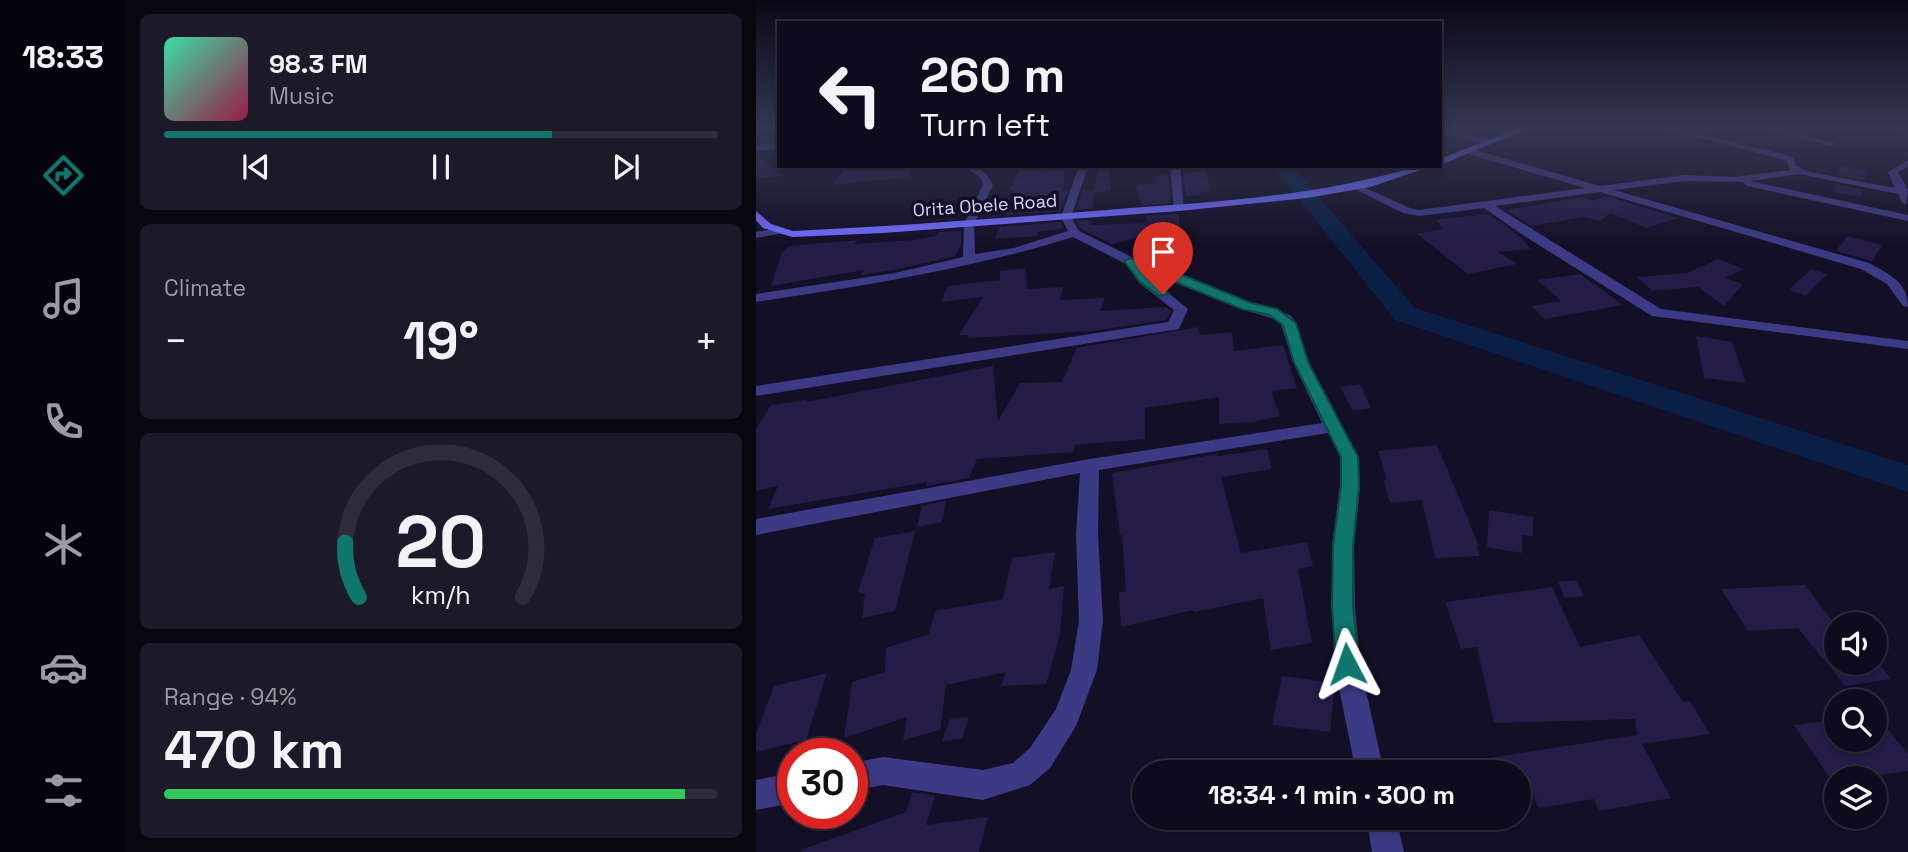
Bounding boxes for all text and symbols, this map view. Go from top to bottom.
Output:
text: 18:33 [22,37,104,77]
text: 260 m [920,44,1065,106]
text: 98.3 FM [269,47,368,81]
icon: left [805,49,896,140]
text: Music [269,81,334,111]
text: Turn left [920,105,1050,145]
icon: previous [237,148,275,186]
icon: pause [422,148,460,186]
icon: next [607,148,645,186]
icon: directions [39,151,88,200]
street label: Orita Obele Road [912,188,1058,222]
pin [1133,222,1193,294]
icon: arrive [1144,233,1182,271]
text: Climate [164,273,246,303]
icon: music [39,274,88,323]
text: 19° [403,308,479,374]
text: − [164,317,188,365]
text: + [694,317,718,365]
icon: phone [39,397,88,446]
text: 20 [396,495,486,588]
icon: climate [39,520,88,569]
text: km/h [411,579,471,611]
map controls [1824,612,1887,829]
button: sound [1824,612,1887,675]
position arrow [1310,627,1384,701]
icon: car [39,643,88,692]
text: Range · 94% [164,682,297,712]
button: search [1824,689,1887,752]
text: 470 km [164,717,344,783]
speed limit sign: 30 [777,738,868,829]
icon: filters [39,766,88,815]
button: layers [1824,766,1887,829]
text: 18:34 · 1 min · 300 m [1208,778,1455,812]

